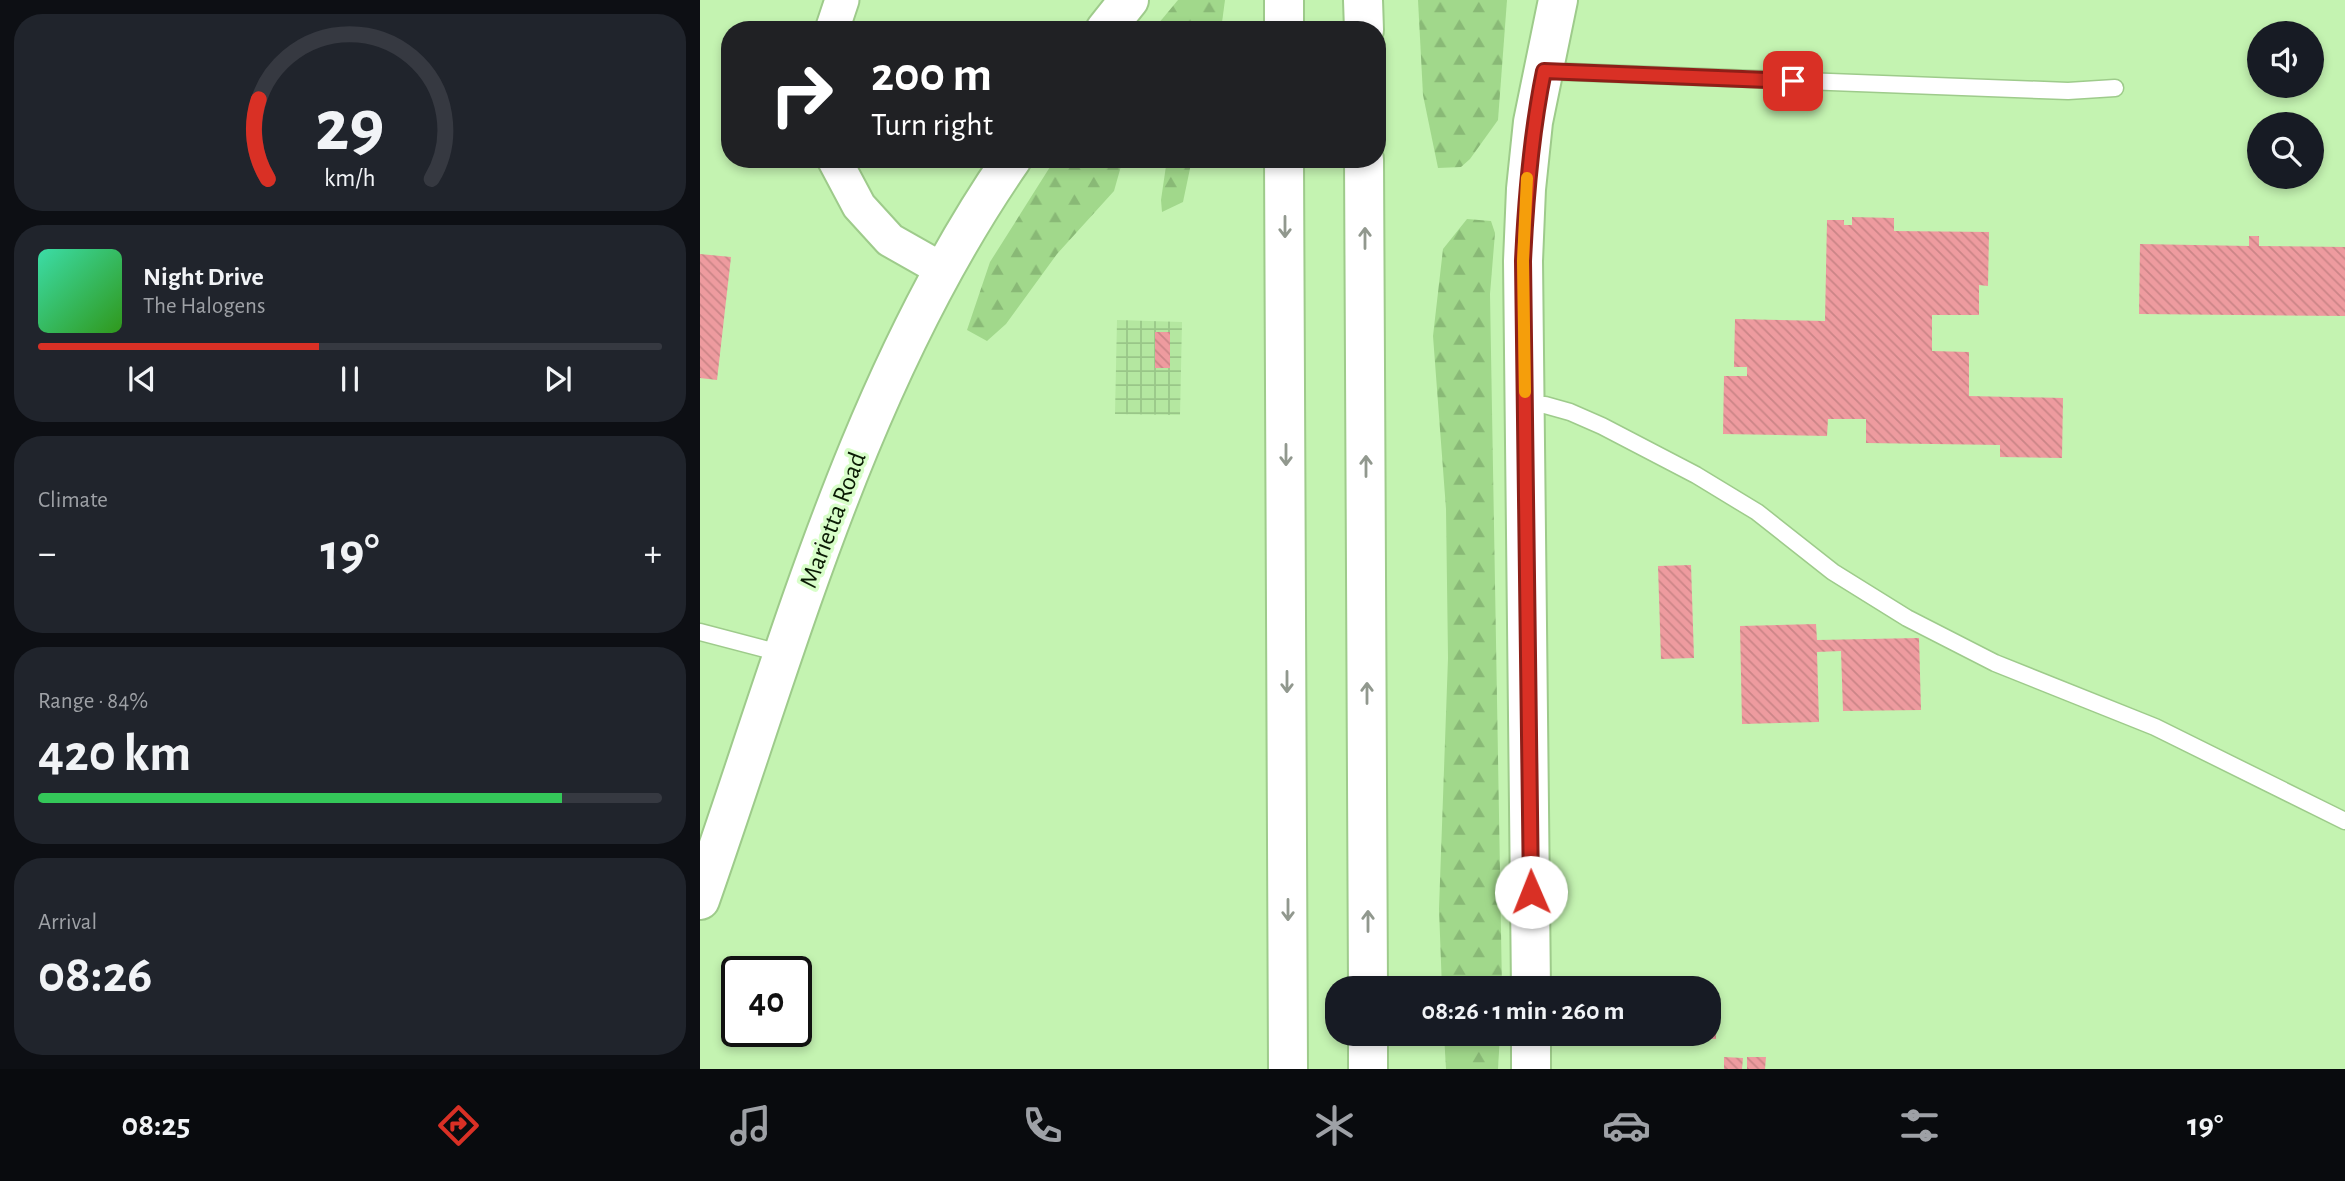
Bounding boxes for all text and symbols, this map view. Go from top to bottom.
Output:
map controls [2247,21,2324,189]
button: sound [2247,21,2324,98]
icon: right [756,49,847,140]
text: 200 m [871,51,992,100]
pin [1763,51,1823,111]
icon: arrive [1774,62,1812,100]
text: 29 [315,91,385,164]
text: Turn right [871,109,993,141]
button: search [2247,112,2324,189]
text: km/h [324,165,376,190]
one-way arrow [1278,216,1292,239]
one-way arrow [1358,227,1372,250]
text: Night Drive [143,264,264,290]
text: The Halogens [143,295,265,318]
icon: previous [123,360,161,398]
icon: pause [331,360,369,398]
icon: next [539,360,577,398]
one-way arrow [1279,443,1293,466]
street label: Marietta Road [795,448,871,592]
one-way arrow [1359,454,1373,477]
text: Climate [38,489,108,512]
text: 19° [320,527,380,579]
text: − [38,535,56,573]
text: + [644,535,662,573]
one-way arrow [1280,671,1294,694]
one-way arrow [1360,682,1374,705]
text: Range · 84% [38,690,148,713]
text: 420 km [38,728,191,780]
position arrow [1494,855,1568,929]
one-way arrow [1281,898,1295,921]
one-way arrow [1361,909,1375,932]
text: Arrival [38,911,97,934]
text: 08:26 [38,949,152,1001]
speed limit sign: 40 [721,956,812,1047]
text: 08:26 · 1 min · 260 m [1422,998,1624,1024]
icon: directions [434,1101,483,1150]
icon: music [726,1101,775,1150]
icon: phone [1018,1101,1067,1150]
icon: climate [1310,1101,1359,1150]
icon: car [1602,1101,1651,1150]
icon: filters [1895,1101,1944,1150]
text: 08:25 [122,1109,190,1141]
text: 19° [2187,1109,2223,1141]

